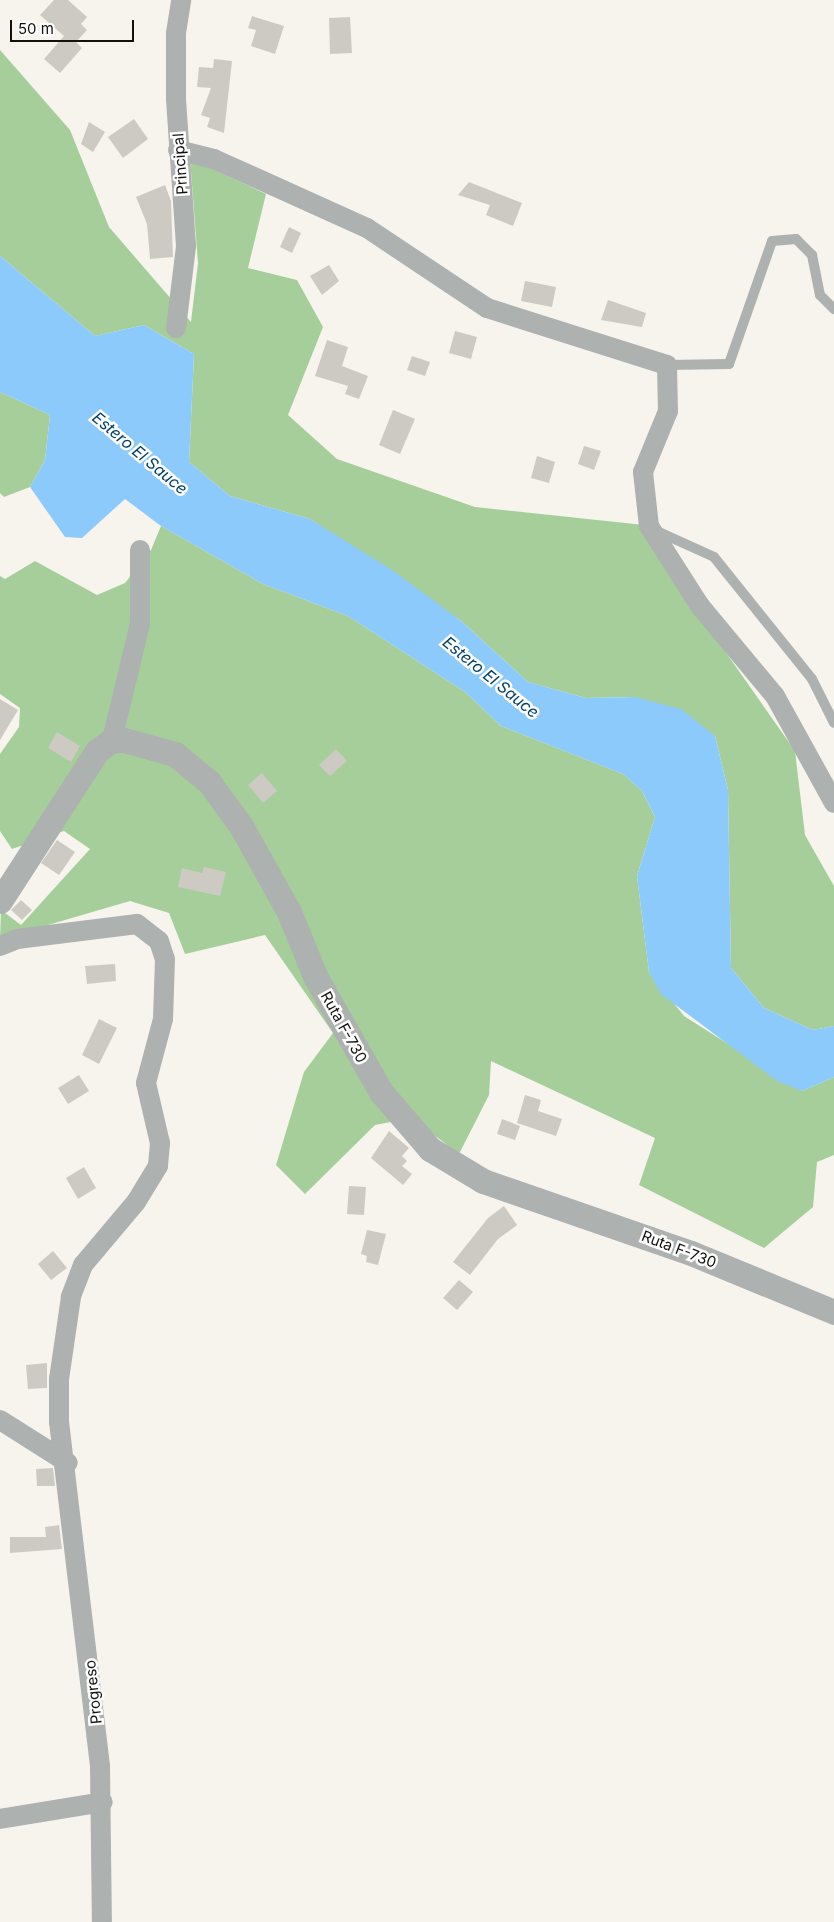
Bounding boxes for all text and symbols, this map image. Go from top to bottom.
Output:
scale bar [12,10,136,42]
text: 50 m [18,19,54,38]
street label: Principal [169,133,191,195]
water label: Estero El Sauce [89,408,191,498]
water label: Estero El Sauce [439,632,543,722]
street label: Ruta F-730 [317,988,371,1066]
street label: Ruta F-730 [639,1227,719,1271]
street label: Progreso [81,1659,105,1725]

